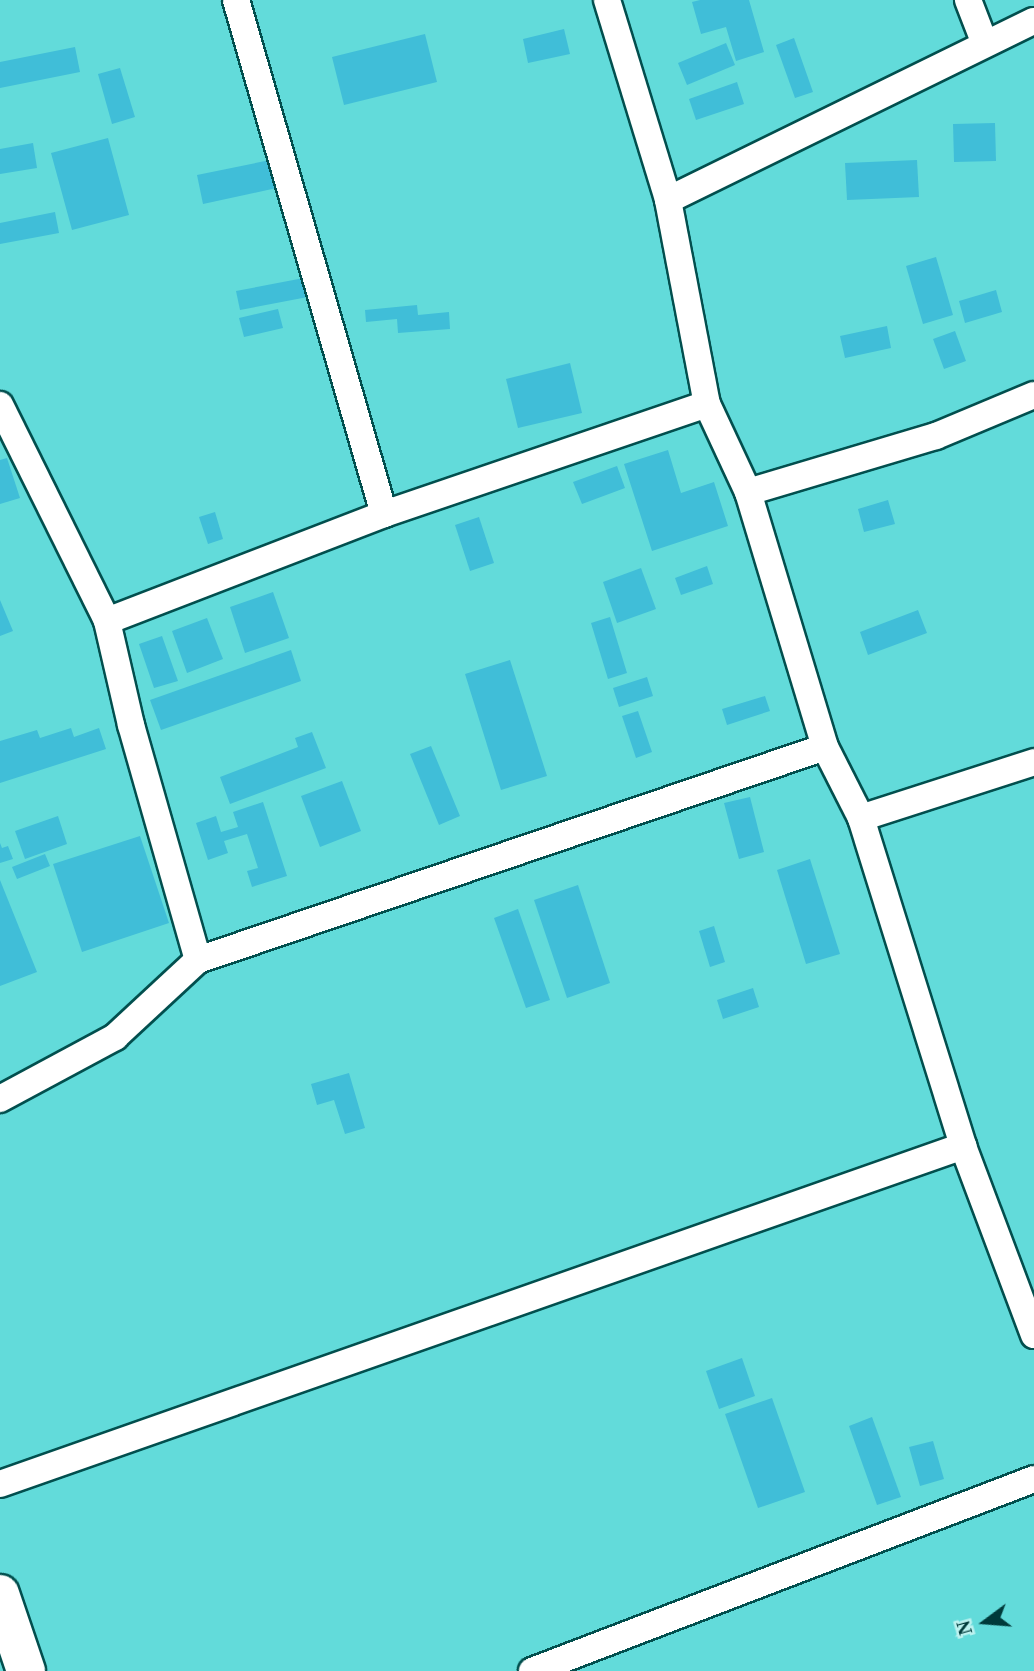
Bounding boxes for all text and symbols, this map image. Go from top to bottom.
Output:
north arrow [950,1587,1020,1657]
text: N [952,1618,976,1637]

